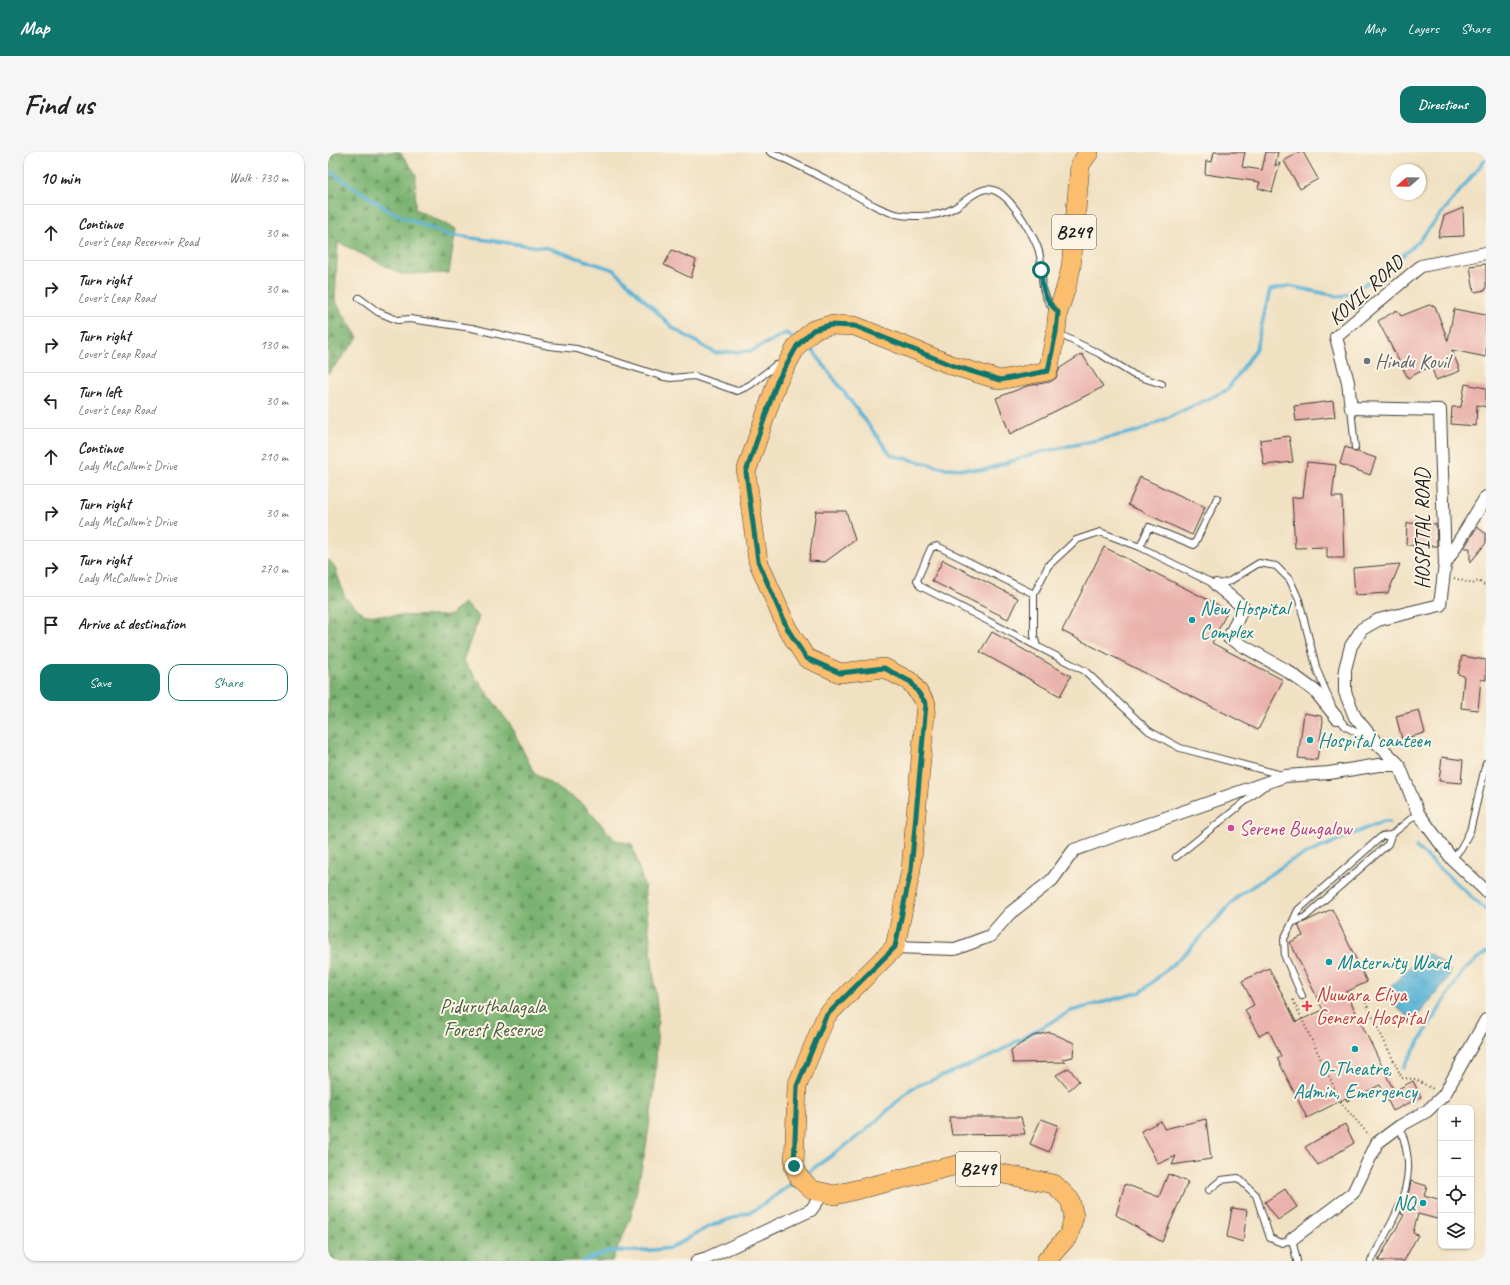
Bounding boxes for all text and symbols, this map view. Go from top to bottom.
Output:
text: Map [20,16,50,40]
text: Map [1364,20,1386,37]
text: Layers [1408,20,1439,37]
text: Share [1461,20,1490,37]
button: Directions [1400,86,1486,123]
text: Find us [24,87,94,122]
north arrow [1390,164,1426,200]
text: 10 min [40,168,80,189]
text: Walk · 730 m [229,170,288,186]
text: Continue [78,215,123,234]
road number: B249 [1052,215,1096,249]
icon: ahead [40,222,62,244]
text: 30 m [266,225,288,241]
text: Lover's Leap Reservoir Road [78,234,198,250]
street label: KOVIL ROAD [1323,249,1410,330]
route start [1032,261,1050,279]
text: Turn right [78,271,131,290]
icon: right [40,278,62,300]
text: 30 m [266,281,288,297]
text: Lover's Leap Road [78,290,155,306]
text: Turn right [78,327,131,346]
icon: right [40,334,62,356]
text: 130 m [260,337,288,353]
text: Lover's Leap Road [78,346,155,362]
place label: Hindu Kovil [1375,349,1453,374]
marker: Hindu Kovil [1362,356,1372,366]
text: Turn left [78,383,121,402]
icon: left [40,390,62,412]
text: 30 m [266,393,288,409]
text: Lover's Leap Road [78,402,155,418]
text: Continue [78,439,123,458]
icon: ahead [40,446,62,468]
text: 210 m [260,449,288,465]
text: Lady McCallum's Drive [78,458,177,474]
street label: HOSPITAL ROAD [1410,467,1435,589]
text: Turn right [78,495,131,514]
icon: right [40,502,62,524]
text: 30 m [266,505,288,521]
text: Lady McCallum's Drive [78,514,177,530]
text: Turn right [78,551,131,570]
icon: right [40,558,62,580]
text: 270 m [260,561,288,577]
text: Lady McCallum's Drive [78,570,177,586]
place label: New Hospital Complex [1200,596,1293,644]
icon: arrive [40,614,62,636]
text: Arrive at destination [78,615,185,634]
marker: New Hospital Complex [1187,615,1197,625]
button: Save [40,664,160,701]
button: Share [168,664,288,701]
place label: Hospital canteen [1318,728,1432,753]
marker: Hospital canteen [1305,735,1315,745]
place label: Serene Bungalow [1239,816,1353,841]
marker: Serene Bungalow [1226,823,1236,833]
place label: Maternity Ward [1337,950,1453,975]
marker: Maternity Ward [1324,957,1334,967]
place label: Nuwara Eliya General Hospital [1316,982,1430,1030]
park label: Piduruthalagala Forest Reserve [440,994,548,1042]
marker: Nuwara Eliya General Hospital [1301,1000,1313,1012]
marker: O-Theatre, Admin, Emergency [1350,1044,1360,1054]
place label: O-Theatre, Admin, Emergency [1293,1056,1419,1104]
map controls [1438,1105,1474,1249]
button: + [1438,1105,1474,1141]
button: − [1438,1141,1474,1177]
road number: B249 [956,1152,1000,1186]
route end [785,1157,803,1175]
button: locate [1438,1177,1474,1213]
place label: NQ [1393,1191,1417,1216]
marker: NQ [1418,1198,1428,1208]
button: layers [1438,1213,1474,1249]

